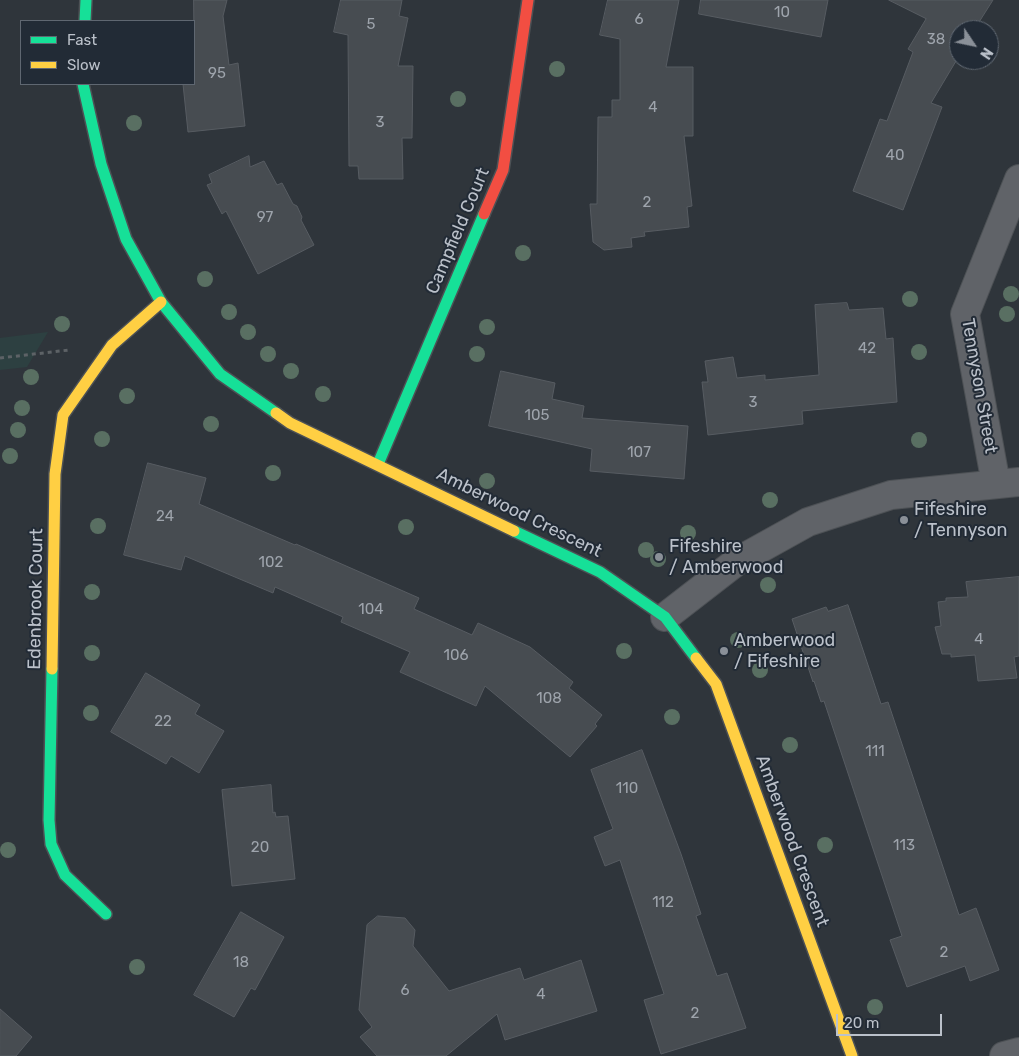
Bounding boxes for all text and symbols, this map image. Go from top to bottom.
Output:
house number: 10 [774,4,790,22]
house number: 6 [634,11,644,29]
house number: 5 [367,16,375,34]
legend [20,20,195,85]
north arrow [949,20,999,70]
text: Fast [67,31,97,49]
house number: 38 [927,31,945,49]
text: N [976,44,996,62]
text: Slow [67,56,100,74]
house number: 95 [208,65,226,83]
house number: 4 [648,99,658,117]
house number: 3 [375,114,385,132]
house number: 40 [886,147,904,165]
street label: Campfield Court [422,165,494,297]
house number: 2 [643,194,651,212]
house number: 97 [257,209,273,227]
street label: Tennyson Street [956,317,1002,455]
house number: 42 [858,340,876,358]
house number: 3 [748,394,758,412]
house number: 105 [525,407,549,425]
house number: 107 [627,444,651,462]
street label: Amberwood Crescent [433,464,605,562]
place label: Fifeshire / Tennyson [914,499,1007,542]
house number: 24 [156,508,174,526]
marker: Fifeshire / Tennyson [898,514,910,526]
street label: Edenbrook Court [24,528,48,670]
place label: Fifeshire / Amberwood [669,536,783,578]
marker: Fifeshire / Amberwood [653,551,665,563]
house number: 102 [259,554,283,572]
house number: 104 [358,601,384,619]
place label: Amberwood / Fifeshire [734,630,835,672]
house number: 4 [974,631,984,649]
marker: Amberwood / Fifeshire [718,645,730,657]
house number: 106 [444,647,468,665]
house number: 108 [536,690,562,708]
house number: 22 [154,713,172,731]
house number: 111 [865,743,885,761]
street label: Amberwood Crescent [751,752,833,930]
house number: 110 [616,780,638,798]
house number: 113 [893,837,915,855]
house number: 20 [251,839,269,857]
house number: 112 [652,894,674,912]
house number: 2 [940,944,948,962]
house number: 18 [233,954,249,972]
house number: 6 [400,982,410,1000]
house number: 4 [536,986,546,1004]
scale bar [839,1004,945,1036]
house number: 2 [691,1005,699,1023]
text: 20 m [844,1014,879,1032]

